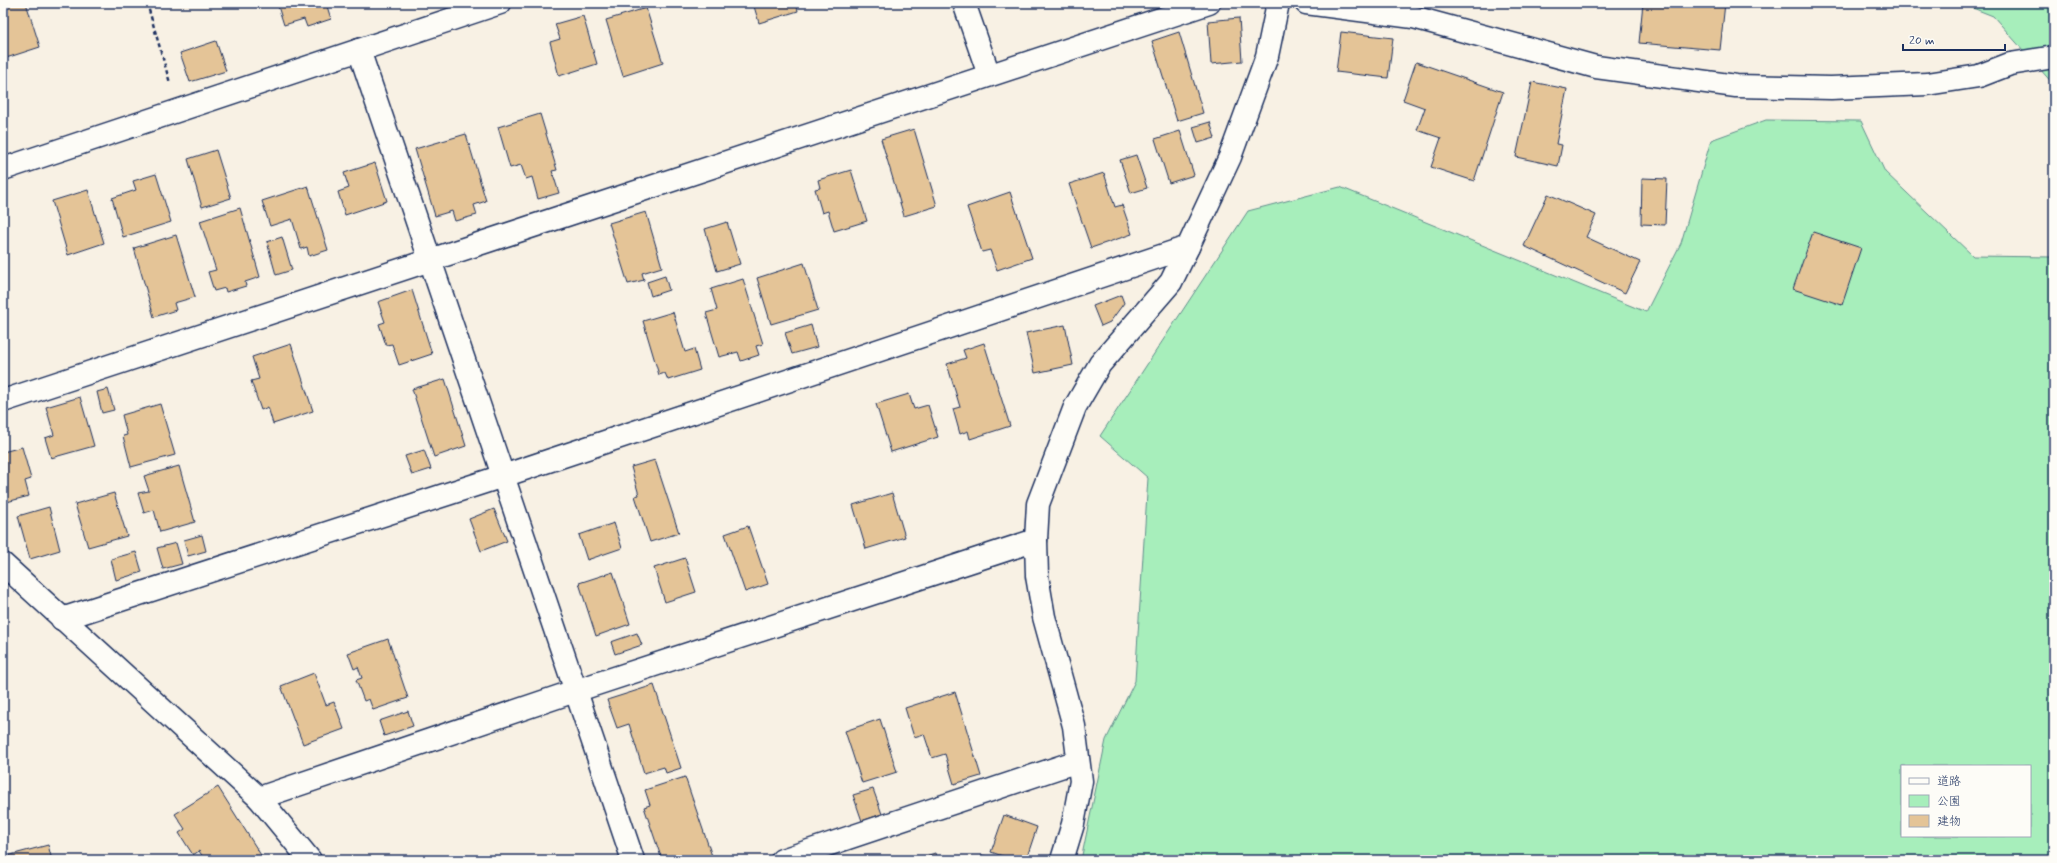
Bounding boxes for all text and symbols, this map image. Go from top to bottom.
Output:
scale bar [1903,26,2005,52]
text: 20 m [1909,33,1935,49]
legend [1901,765,2031,837]
text: 道路 [1937,774,1961,790]
text: 公園 [1937,794,1961,810]
text: 建物 [1937,814,1961,830]

